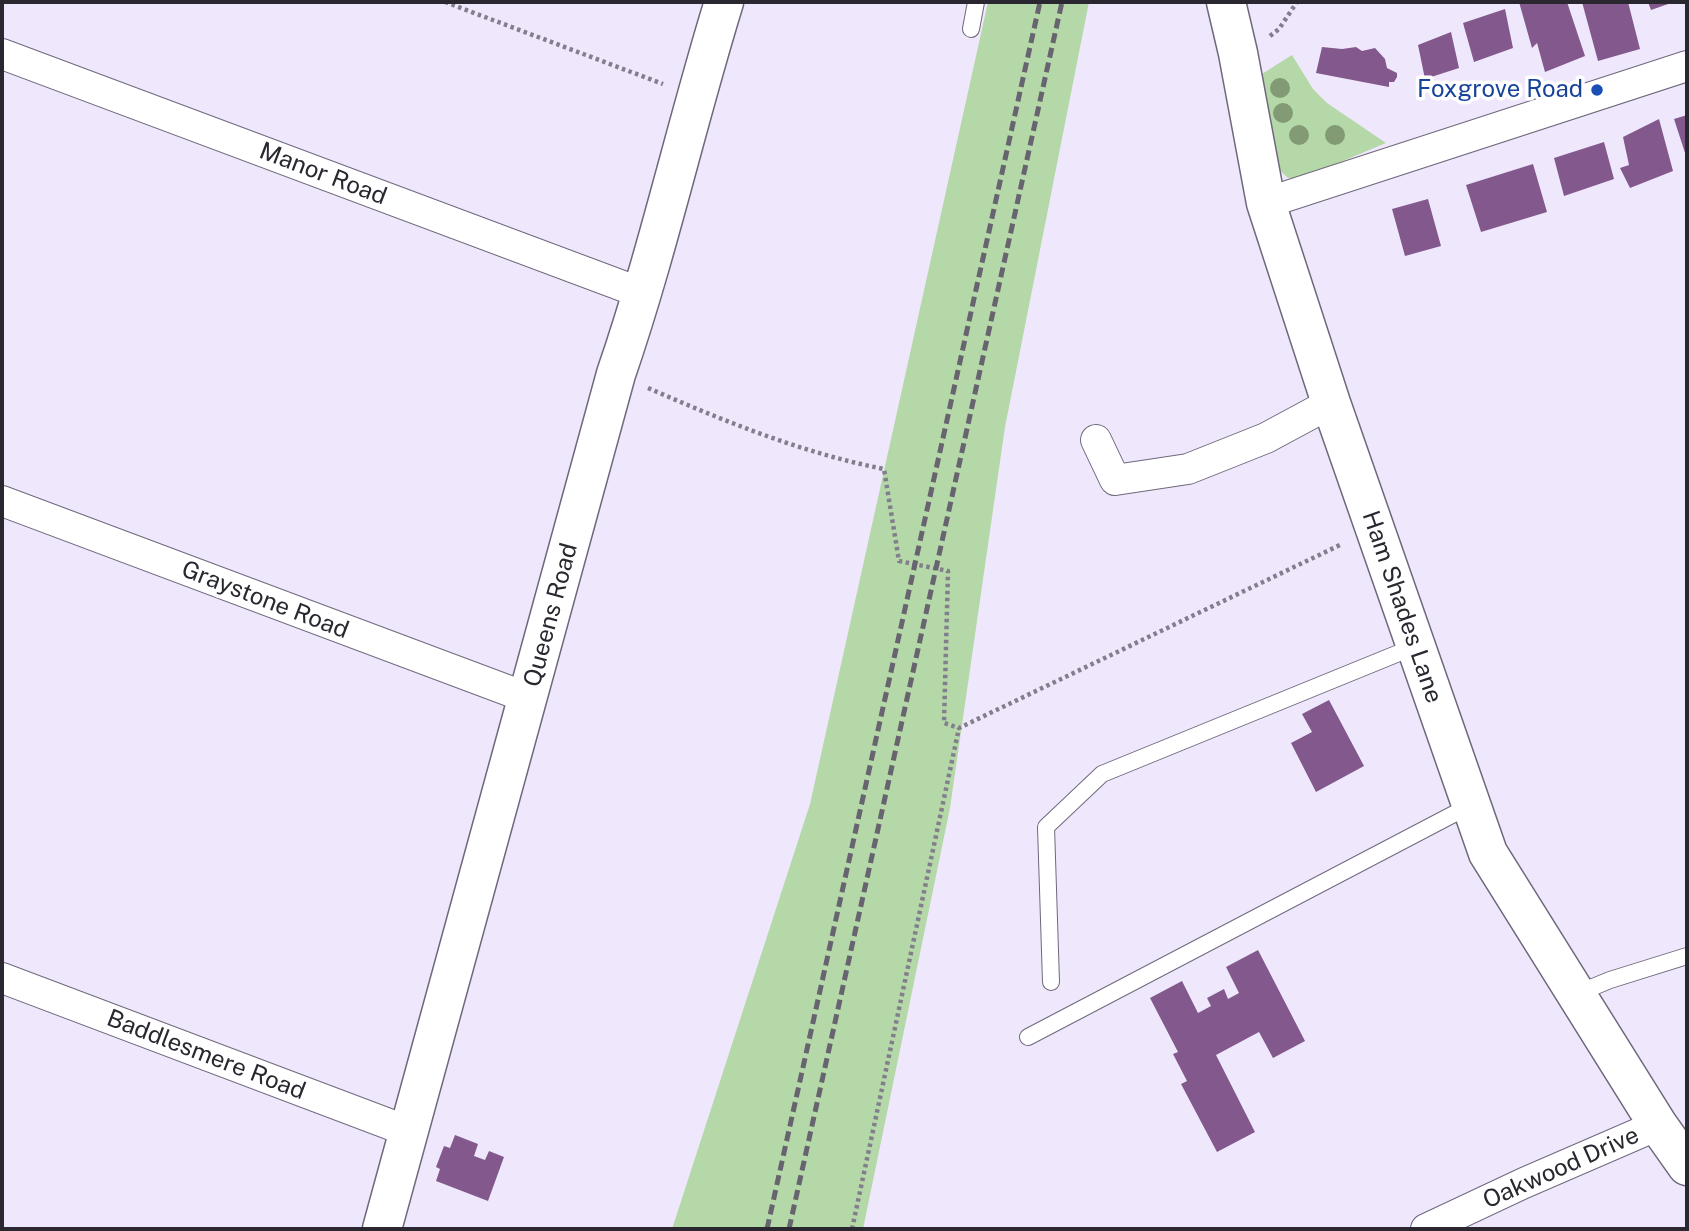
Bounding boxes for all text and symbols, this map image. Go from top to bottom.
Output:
place label: Foxgrove Road [1417,76,1583,104]
marker: Foxgrove Road [1589,82,1605,98]
street label: Manor Road [255,137,391,211]
street label: Ham Shades Lane [1356,507,1448,707]
street label: Queens Road [518,540,584,690]
street label: Graystone Road [177,555,353,645]
street label: Baddlesmere Road [103,1004,309,1106]
street label: Oakwood Drive [1479,1121,1643,1215]

